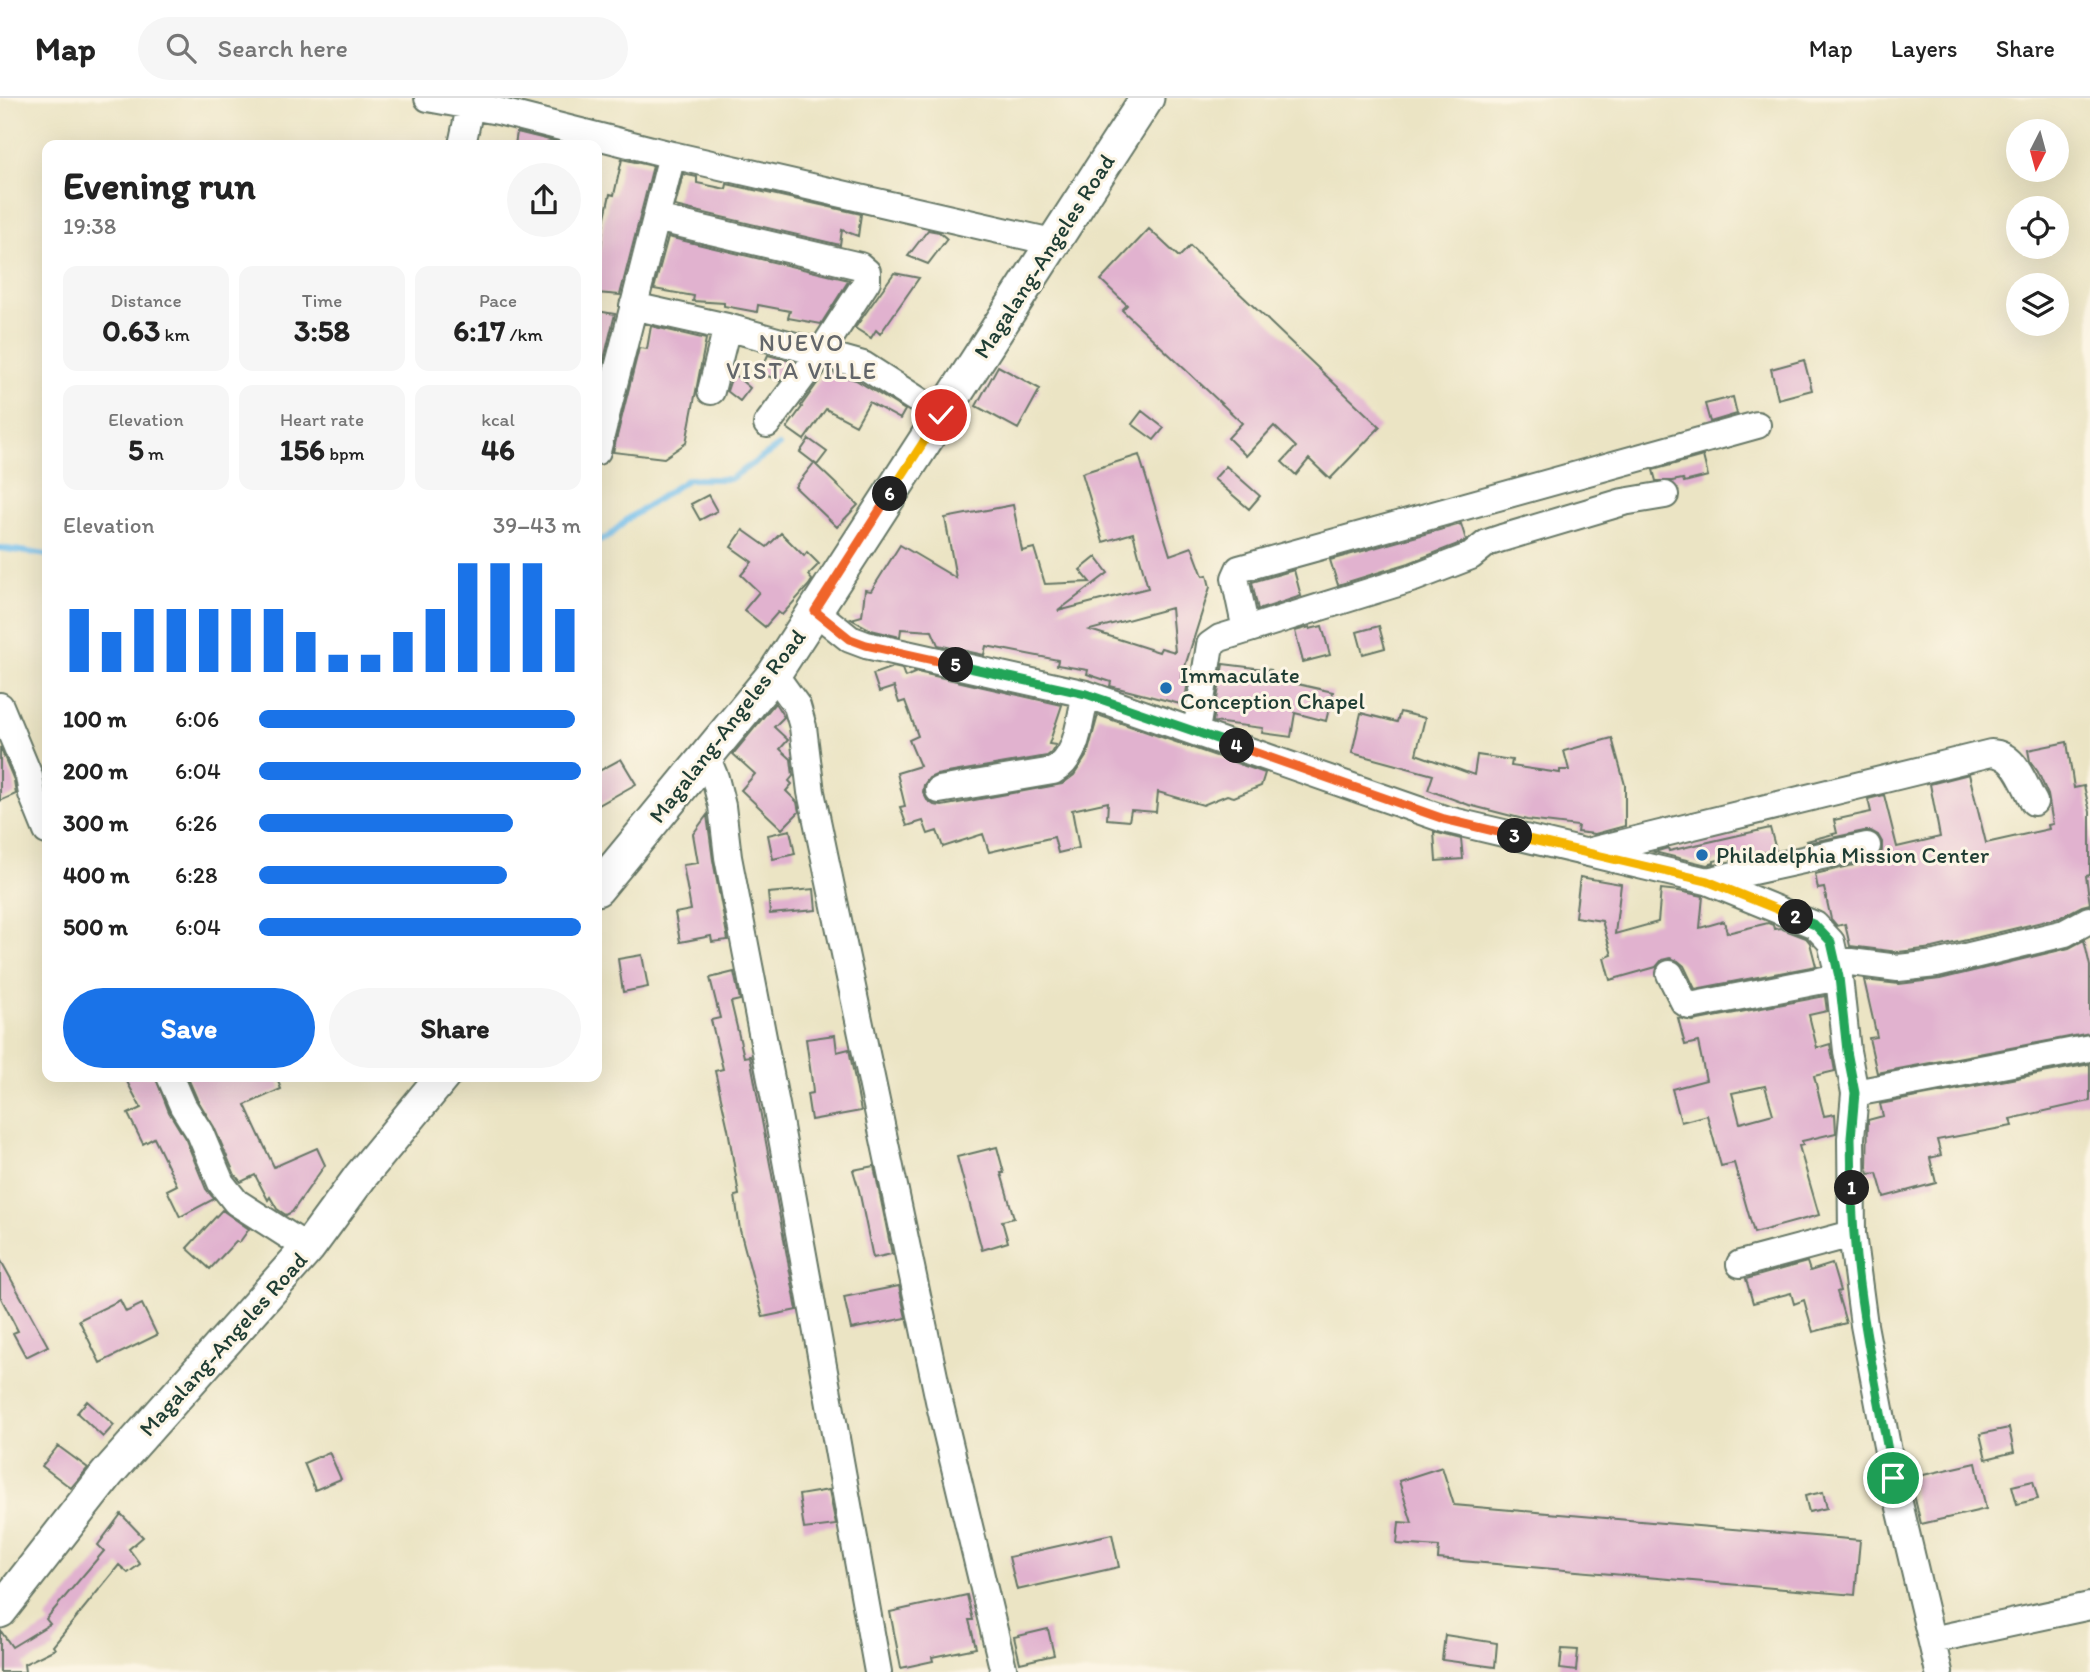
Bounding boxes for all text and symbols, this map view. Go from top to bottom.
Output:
search box [138,17,628,80]
text: Map [35,29,96,68]
icon: search [162,29,200,67]
text: Search here [218,32,348,64]
text: Map [1809,34,1853,63]
text: Layers [1891,34,1958,63]
text: Share [1996,34,2055,63]
north arrow [2006,119,2068,182]
map controls [2006,119,2069,336]
street label: Magalang-Angeles Road [967,148,1121,364]
text: Evening run [63,163,256,209]
button: share [507,163,581,237]
button: locate [2006,196,2069,259]
text: 19:38 [63,212,116,240]
button: layers [2006,273,2069,336]
text: Distance [110,289,182,312]
text: Time [302,289,342,312]
text: Pace [479,289,517,312]
text: 0.63 [102,312,160,349]
text: 3:58 [294,312,350,349]
text: 6:17 [453,312,505,349]
text: km [160,323,190,346]
text: /km [505,323,543,346]
district label: NUEVO VISTA VILLE [726,328,878,385]
pin [911,385,971,445]
icon: check [922,396,960,434]
text: Elevation [108,408,184,431]
text: Heart rate [280,408,364,431]
text: kcal [481,408,515,431]
text: 5 [128,431,144,468]
text: 156 [279,431,325,468]
text: 46 [481,431,515,468]
text: m [144,442,164,465]
text: bpm [325,442,365,465]
pin: 6 [872,476,908,512]
text: 6 [884,482,895,505]
text: Elevation [63,511,154,539]
text: 39–43 m [493,511,581,539]
street label: Magalang-Angeles Road [643,623,812,829]
pin: 5 [939,648,974,682]
text: 5 [951,653,960,676]
place label: Immaculate Conception Chapel [1180,661,1365,715]
marker: Immaculate Conception Chapel [1158,680,1174,696]
text: 100 m [63,705,127,733]
text: 6:06 [175,705,219,733]
pin: 4 [1220,728,1254,764]
text: 4 [1231,734,1242,757]
text: 200 m [63,757,128,785]
text: 6:04 [175,757,221,785]
text: 300 m [63,809,128,837]
text: 6:26 [175,809,217,837]
pin: 3 [1498,818,1532,854]
text: 3 [1509,824,1520,847]
place label: Philadelphia Mission Center [1716,841,1989,869]
marker: Philadelphia Mission Center [1694,847,1710,863]
text: 400 m [63,861,130,889]
text: 6:28 [175,861,218,889]
pin: 2 [1778,900,1814,934]
text: 2 [1791,905,1801,928]
text: 500 m [63,913,128,941]
text: 6:04 [175,913,221,941]
button: Save [63,988,315,1068]
button: Share [329,988,581,1068]
pin: 1 [1834,1170,1870,1206]
text: 1 [1847,1176,1856,1199]
street label: Magalang-Angeles Road [133,1246,313,1442]
pin [1863,1448,1923,1508]
icon: arrive [1874,1459,1912,1497]

